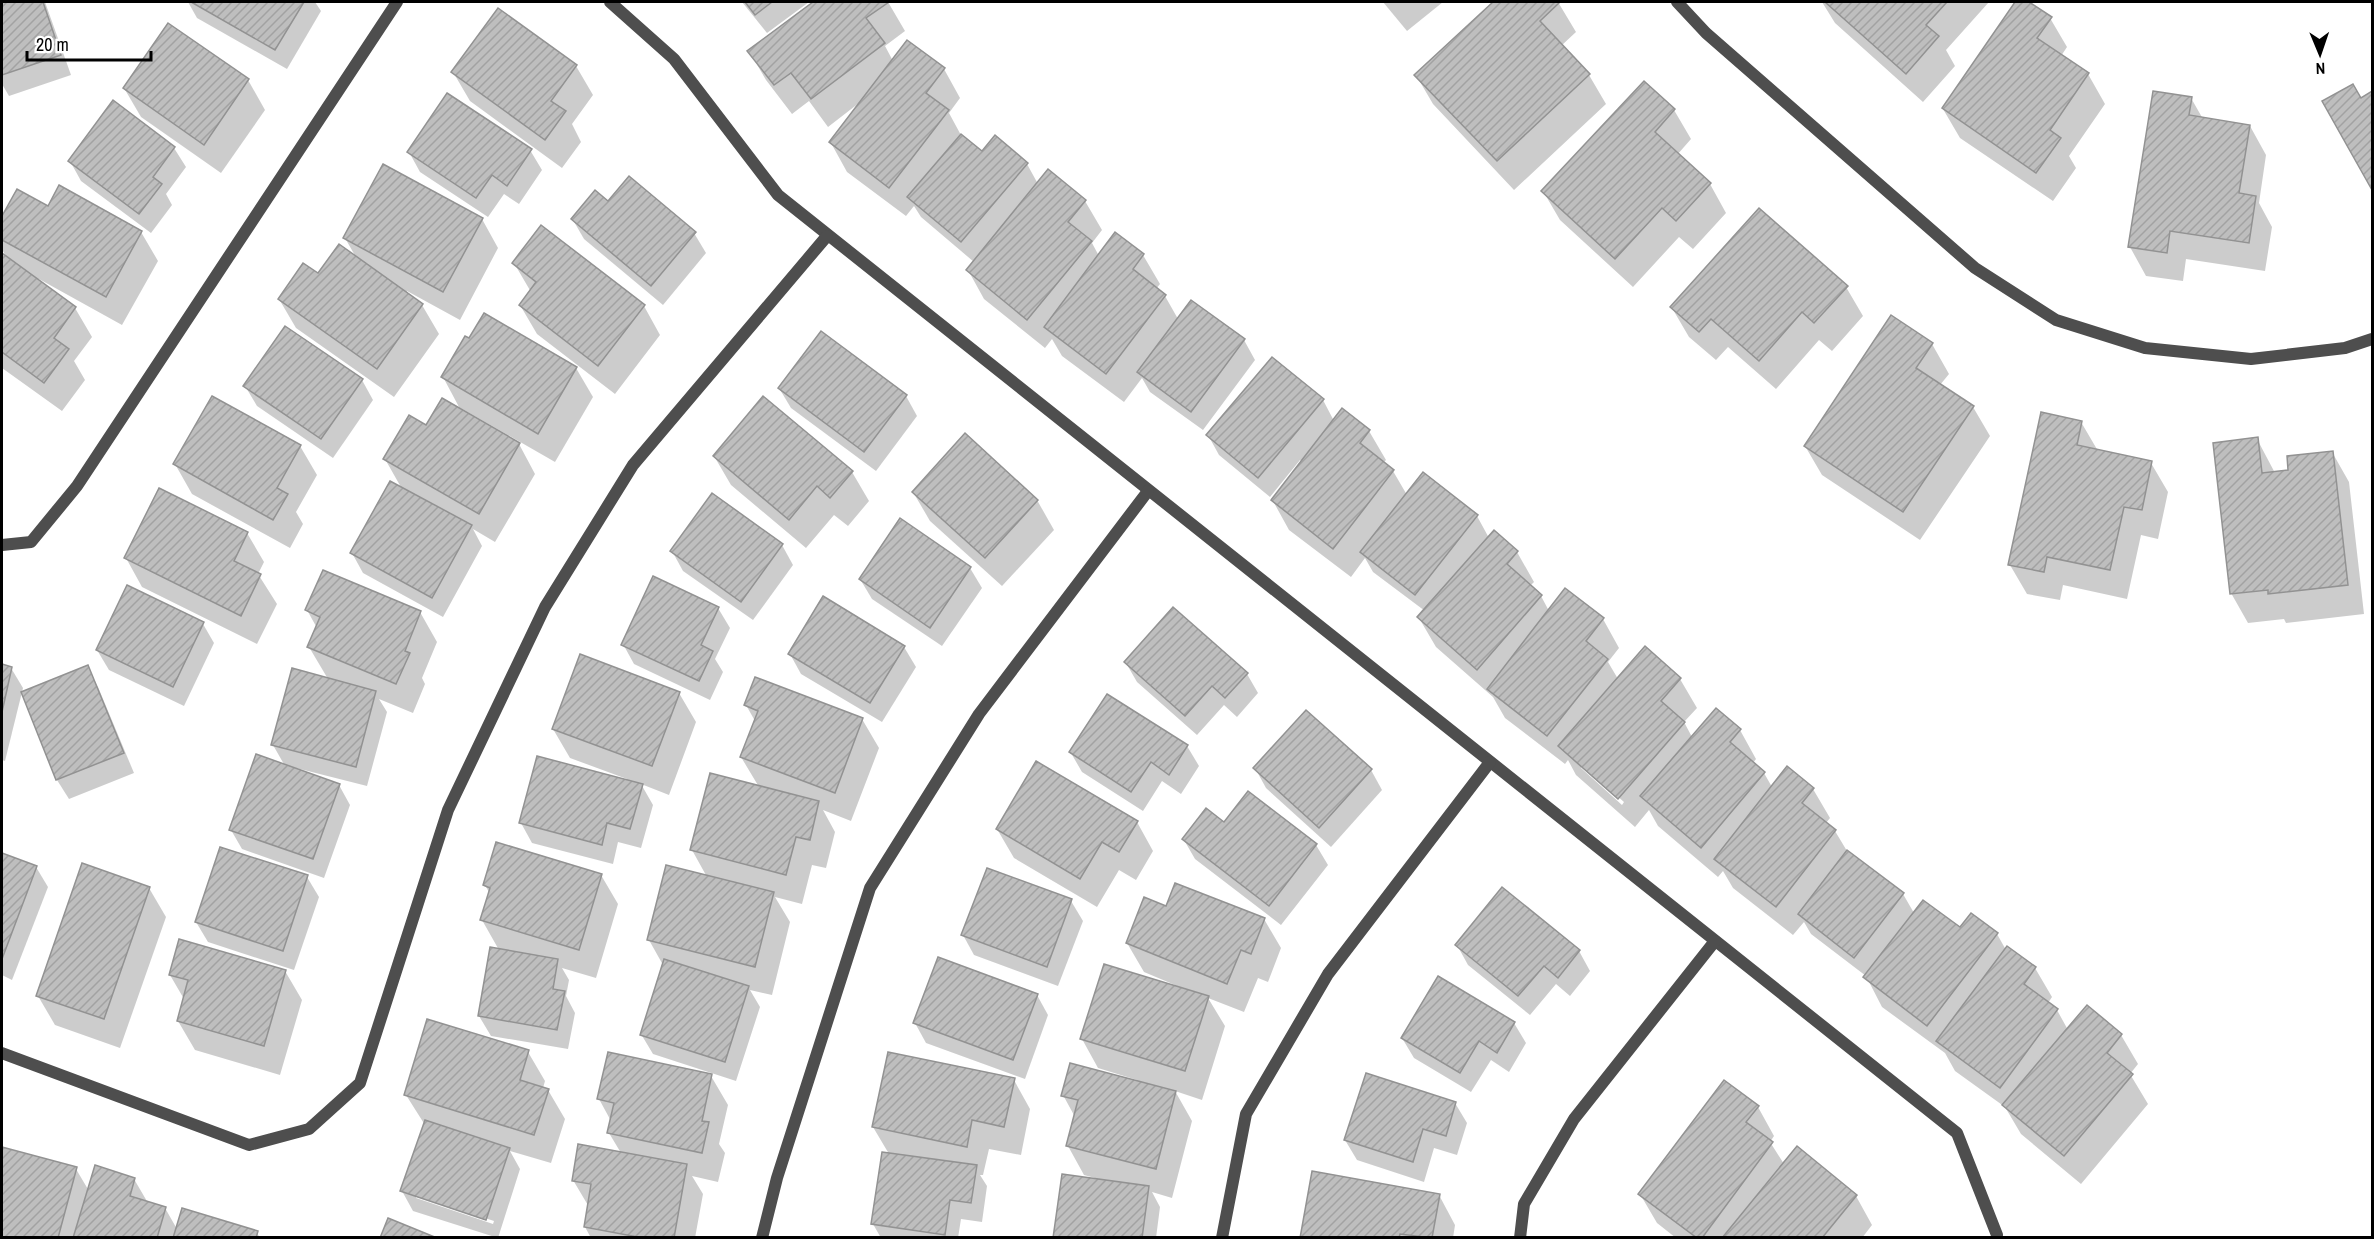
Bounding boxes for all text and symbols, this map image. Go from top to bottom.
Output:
scale bar [27,24,152,62]
north arrow [2290,24,2350,84]
text: 20 m [36,32,69,57]
text: N [2315,58,2326,80]

